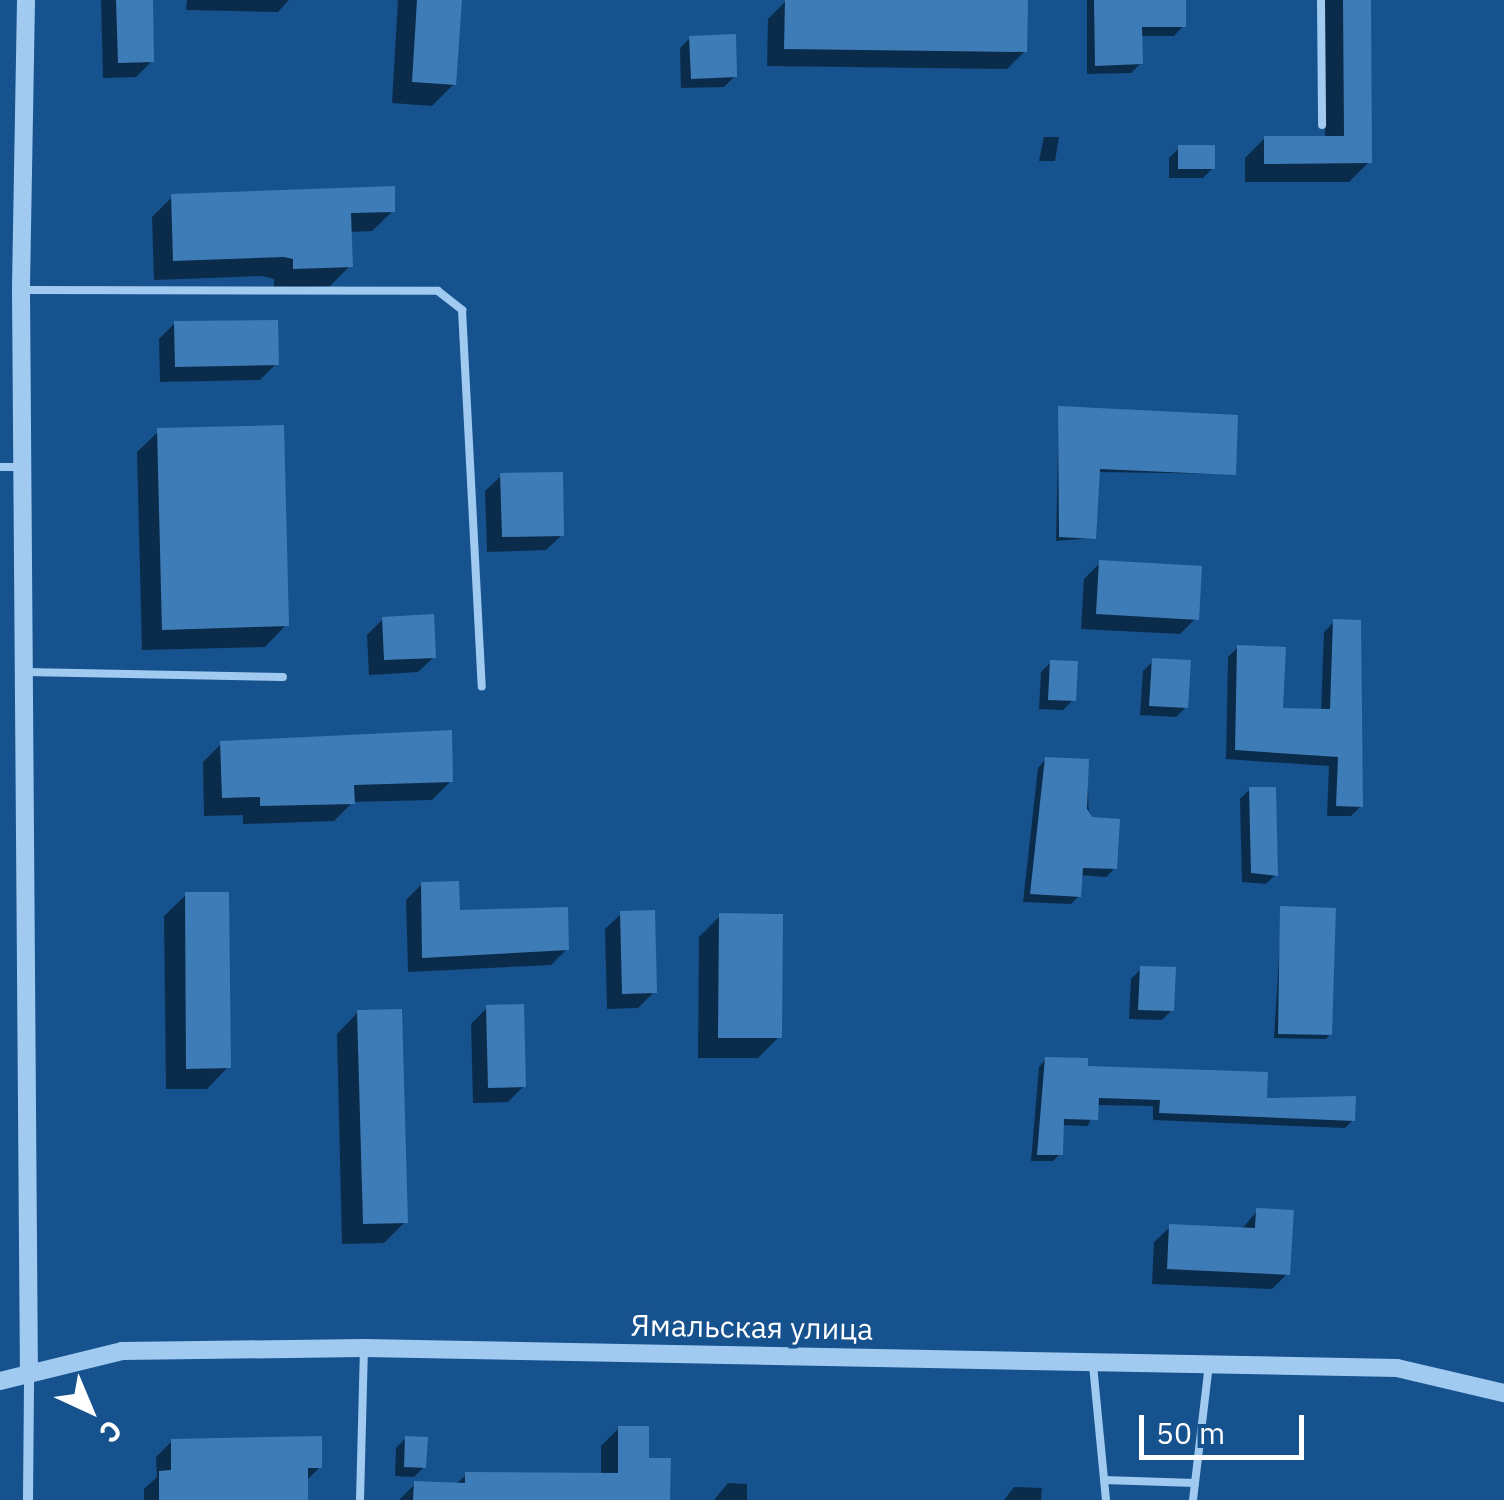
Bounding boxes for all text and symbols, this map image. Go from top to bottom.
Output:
street label: Ямальская улица [630,1307,874,1347]
north arrow [40,1360,140,1460]
scale bar [1144,1395,1309,1457]
text: С [92,1412,131,1452]
text: 50 m [1156,1413,1225,1452]

